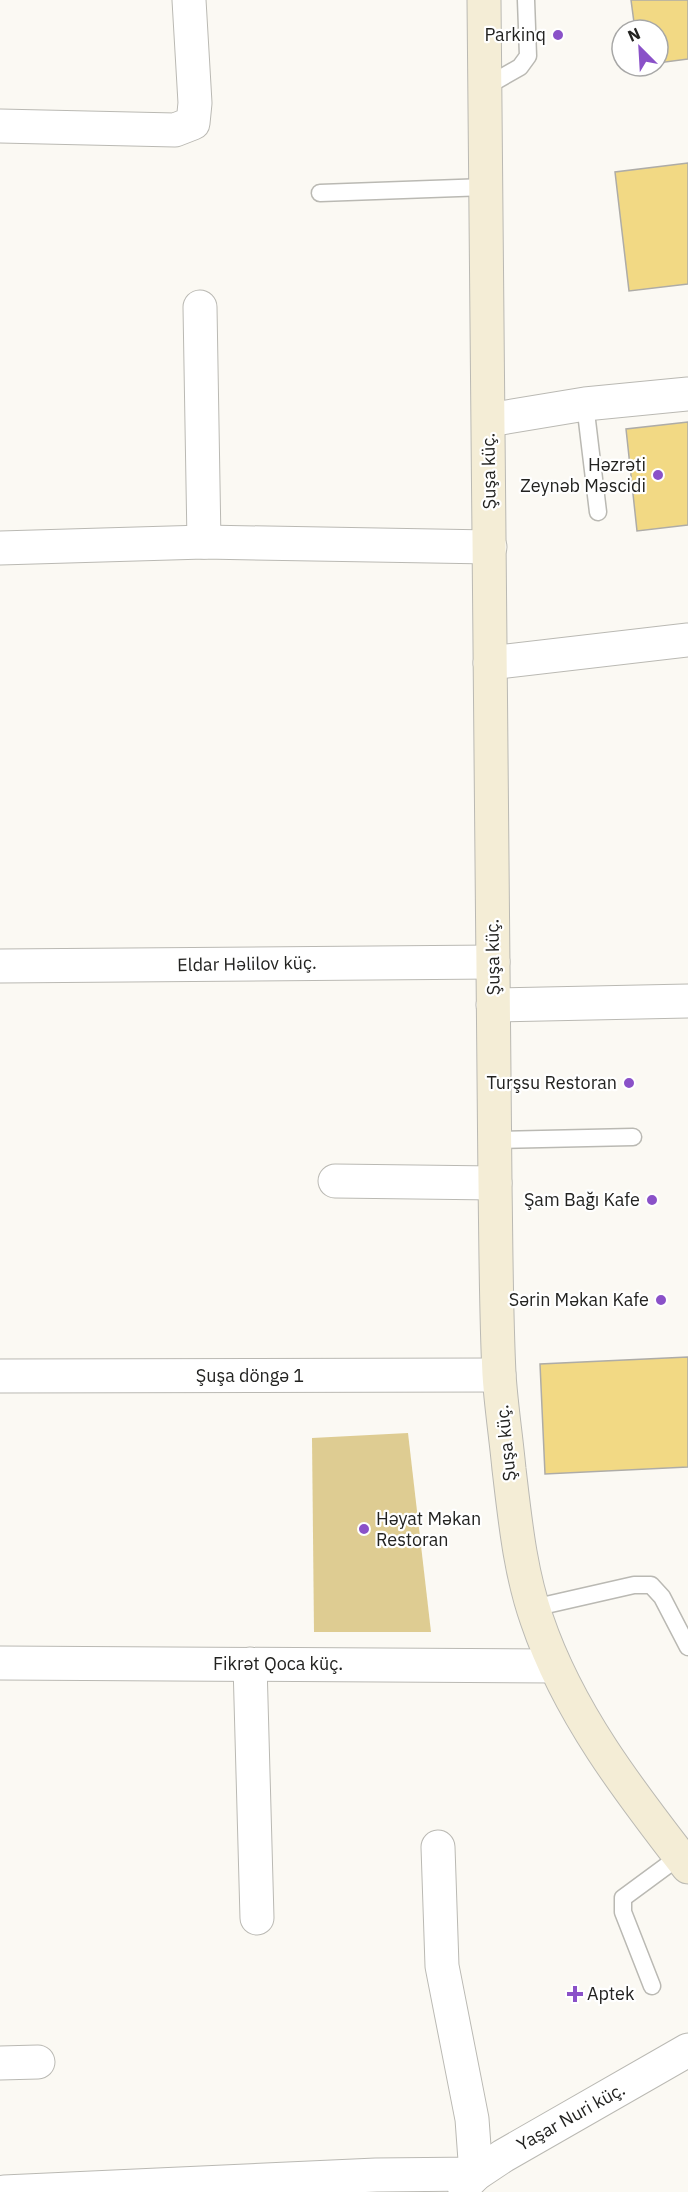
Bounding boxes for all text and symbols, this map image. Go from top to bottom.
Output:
north arrow [610,18,670,78]
place label: Parkinq [484,23,546,46]
text: N [625,23,643,46]
marker: Parkinq [551,28,565,42]
street label: Şuşa küç. [476,432,501,510]
place label: Həzrəti Zeynəb Məscidi [520,453,646,497]
marker: Həzrəti Zeynəb Məscidi [651,468,665,482]
street label: Şuşa küç. [480,918,505,996]
street label: Eldar Həlilov küç. [177,951,317,976]
place label: Turşsu Restoran [486,1071,617,1094]
marker: Turşsu Restoran [622,1076,636,1090]
place label: Şam Bağı Kafe [524,1188,640,1211]
marker: Şam Bağı Kafe [645,1193,659,1207]
place label: Sərin Məkan Kafe [509,1288,649,1311]
marker: Sərin Məkan Kafe [654,1293,668,1307]
street label: Şuşa döngə 1 [196,1364,304,1387]
street label: Şuşa küç. [490,1404,521,1482]
place label: Həyat Məkan Restoran [376,1507,481,1551]
marker: Həyat Məkan Restoran [357,1522,371,1536]
street label: Fikrət Qoca küç. [213,1652,343,1675]
place label: Aptek [587,1982,635,2005]
marker: Aptek [568,1987,582,2001]
street label: Yaşar Nuri küç. [513,2077,629,2156]

